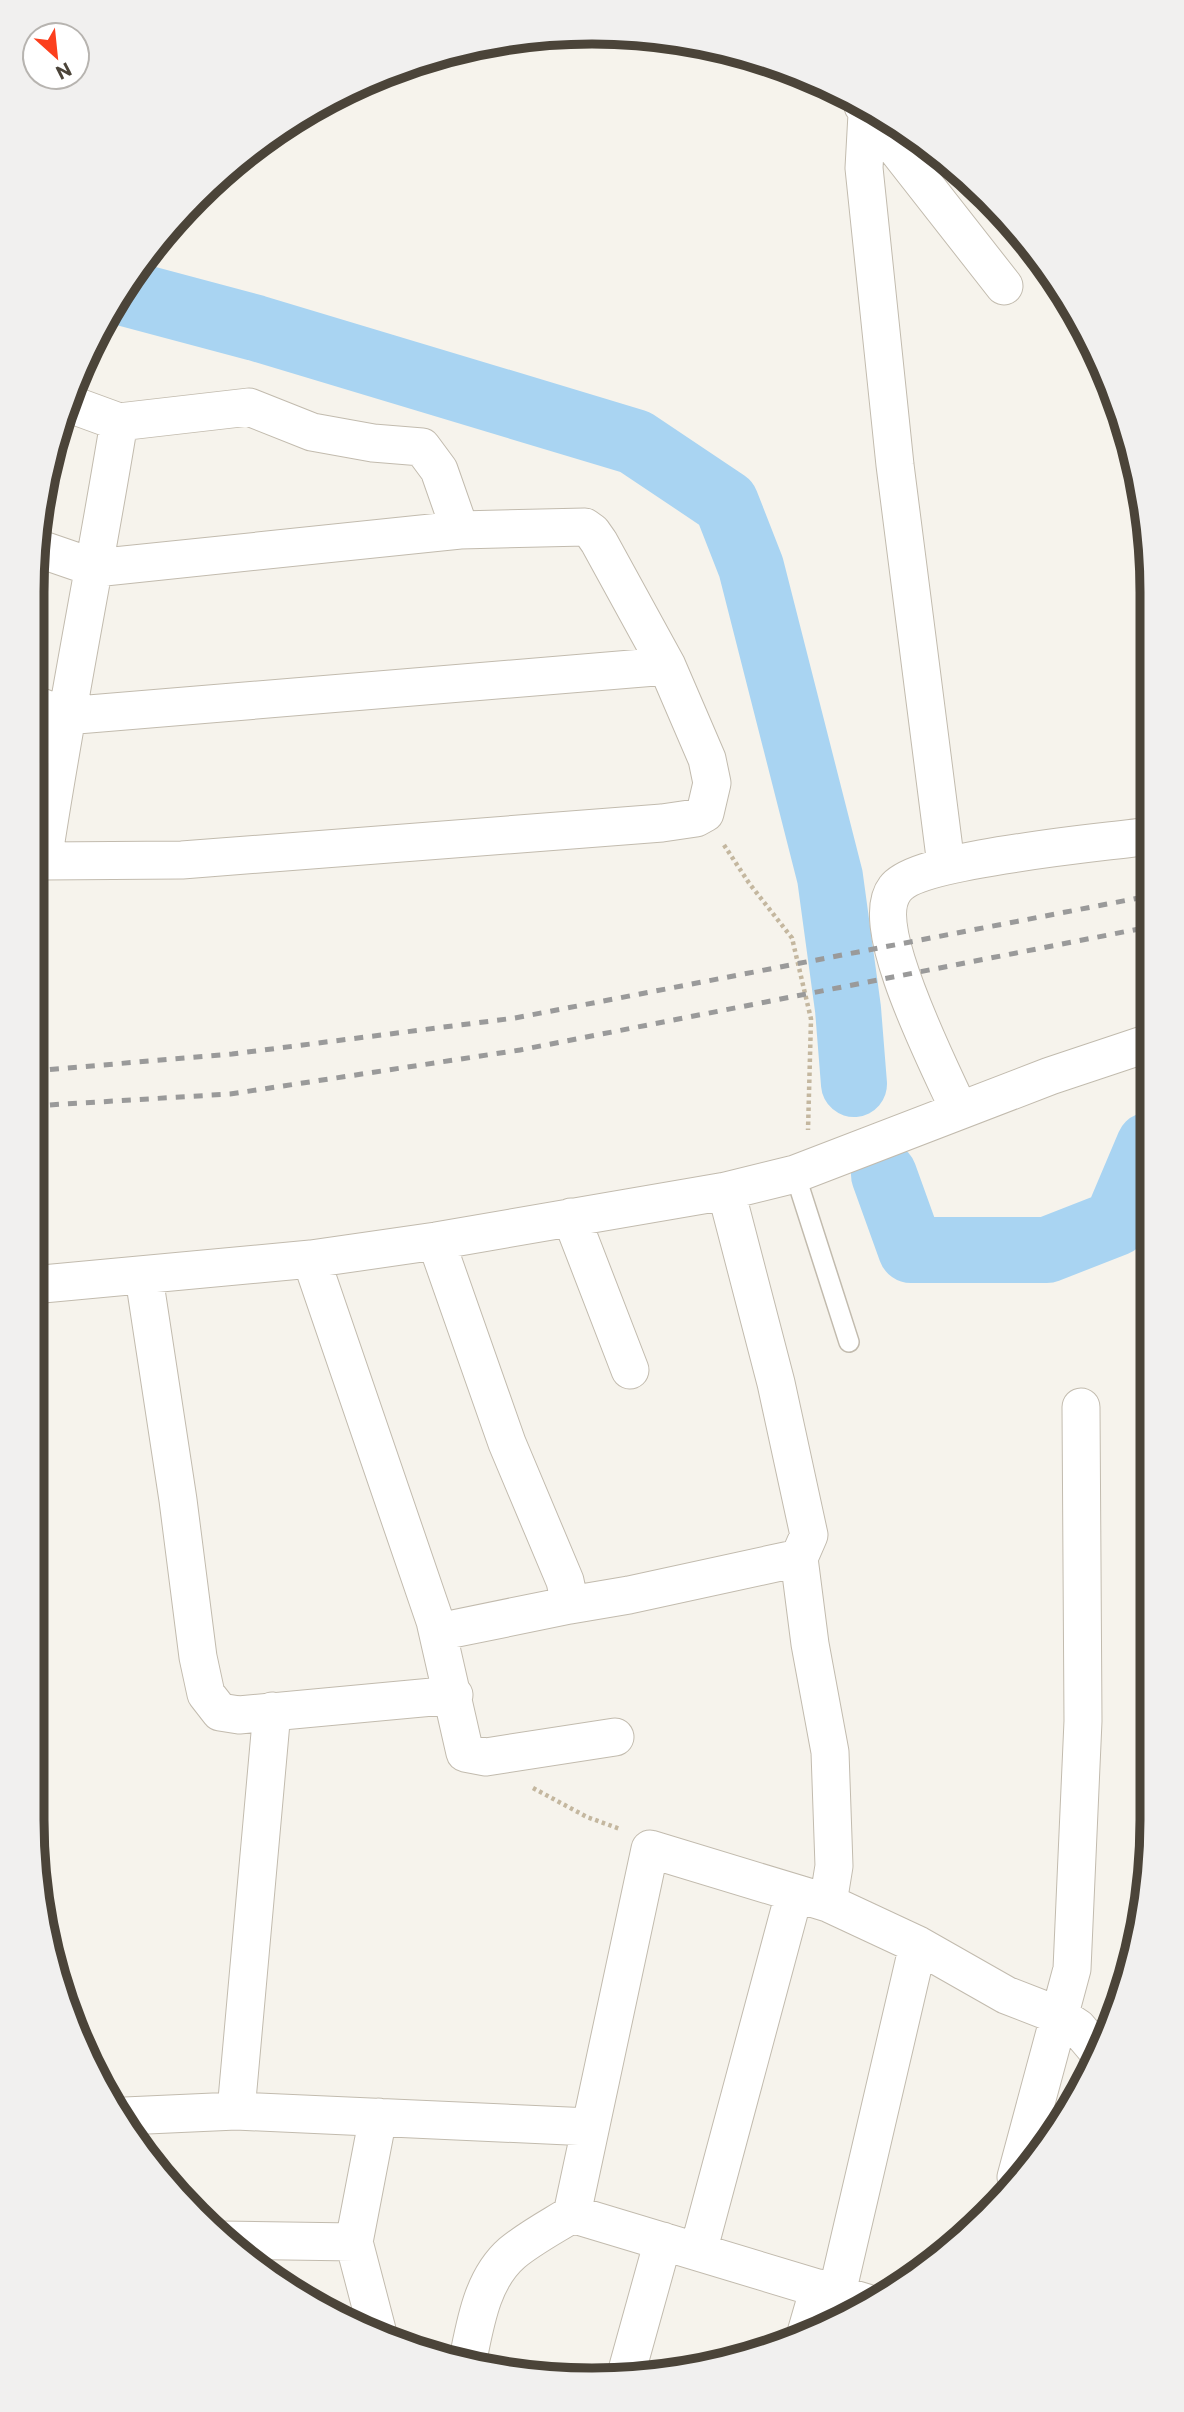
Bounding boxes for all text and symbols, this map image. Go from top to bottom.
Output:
north arrow [21,21,91,91]
text: N [52,58,76,85]

